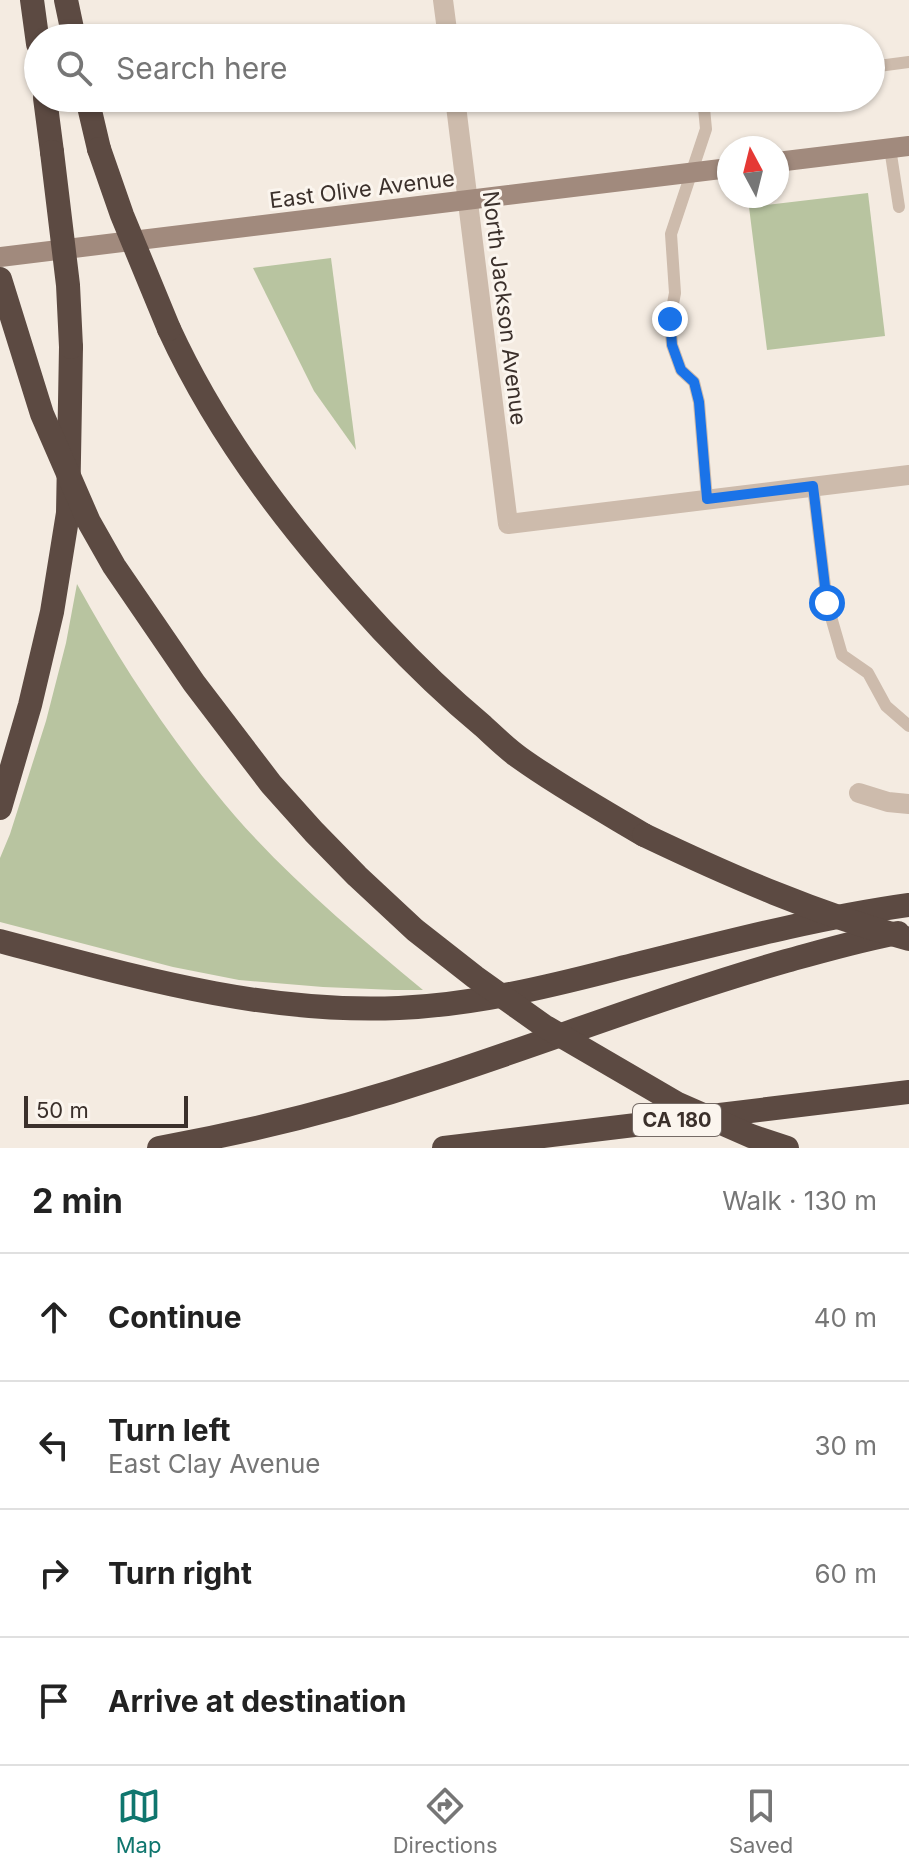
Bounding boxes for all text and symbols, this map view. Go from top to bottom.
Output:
search box [24,24,885,112]
icon: search [52,46,96,90]
text: Search here [116,50,288,86]
north arrow [717,136,789,208]
street label: East Olive Avenue [268,165,456,213]
street label: North Jackson Avenue [478,189,532,427]
route end [652,301,688,337]
route start [809,585,845,621]
scale bar [24,1092,188,1128]
text: 50 m [36,1097,89,1123]
road number: CA 180 [633,1104,721,1136]
text: 2 min [32,1180,123,1221]
text: Walk · 130 m [722,1185,877,1216]
icon: ahead [32,1295,76,1339]
text: Continue [108,1299,242,1335]
text: 40 m [814,1302,877,1333]
text: Turn left [108,1412,230,1448]
icon: left [32,1423,76,1467]
text: 30 m [814,1430,877,1461]
text: East Clay Avenue [108,1448,321,1479]
icon: right [32,1551,76,1595]
text: Turn right [108,1555,252,1591]
text: 60 m [814,1558,877,1589]
icon: arrive [32,1679,76,1723]
text: Arrive at destination [108,1683,406,1719]
tab: Map [116,1784,161,1858]
tab: Directions [393,1784,498,1858]
tab: Saved [729,1784,793,1858]

